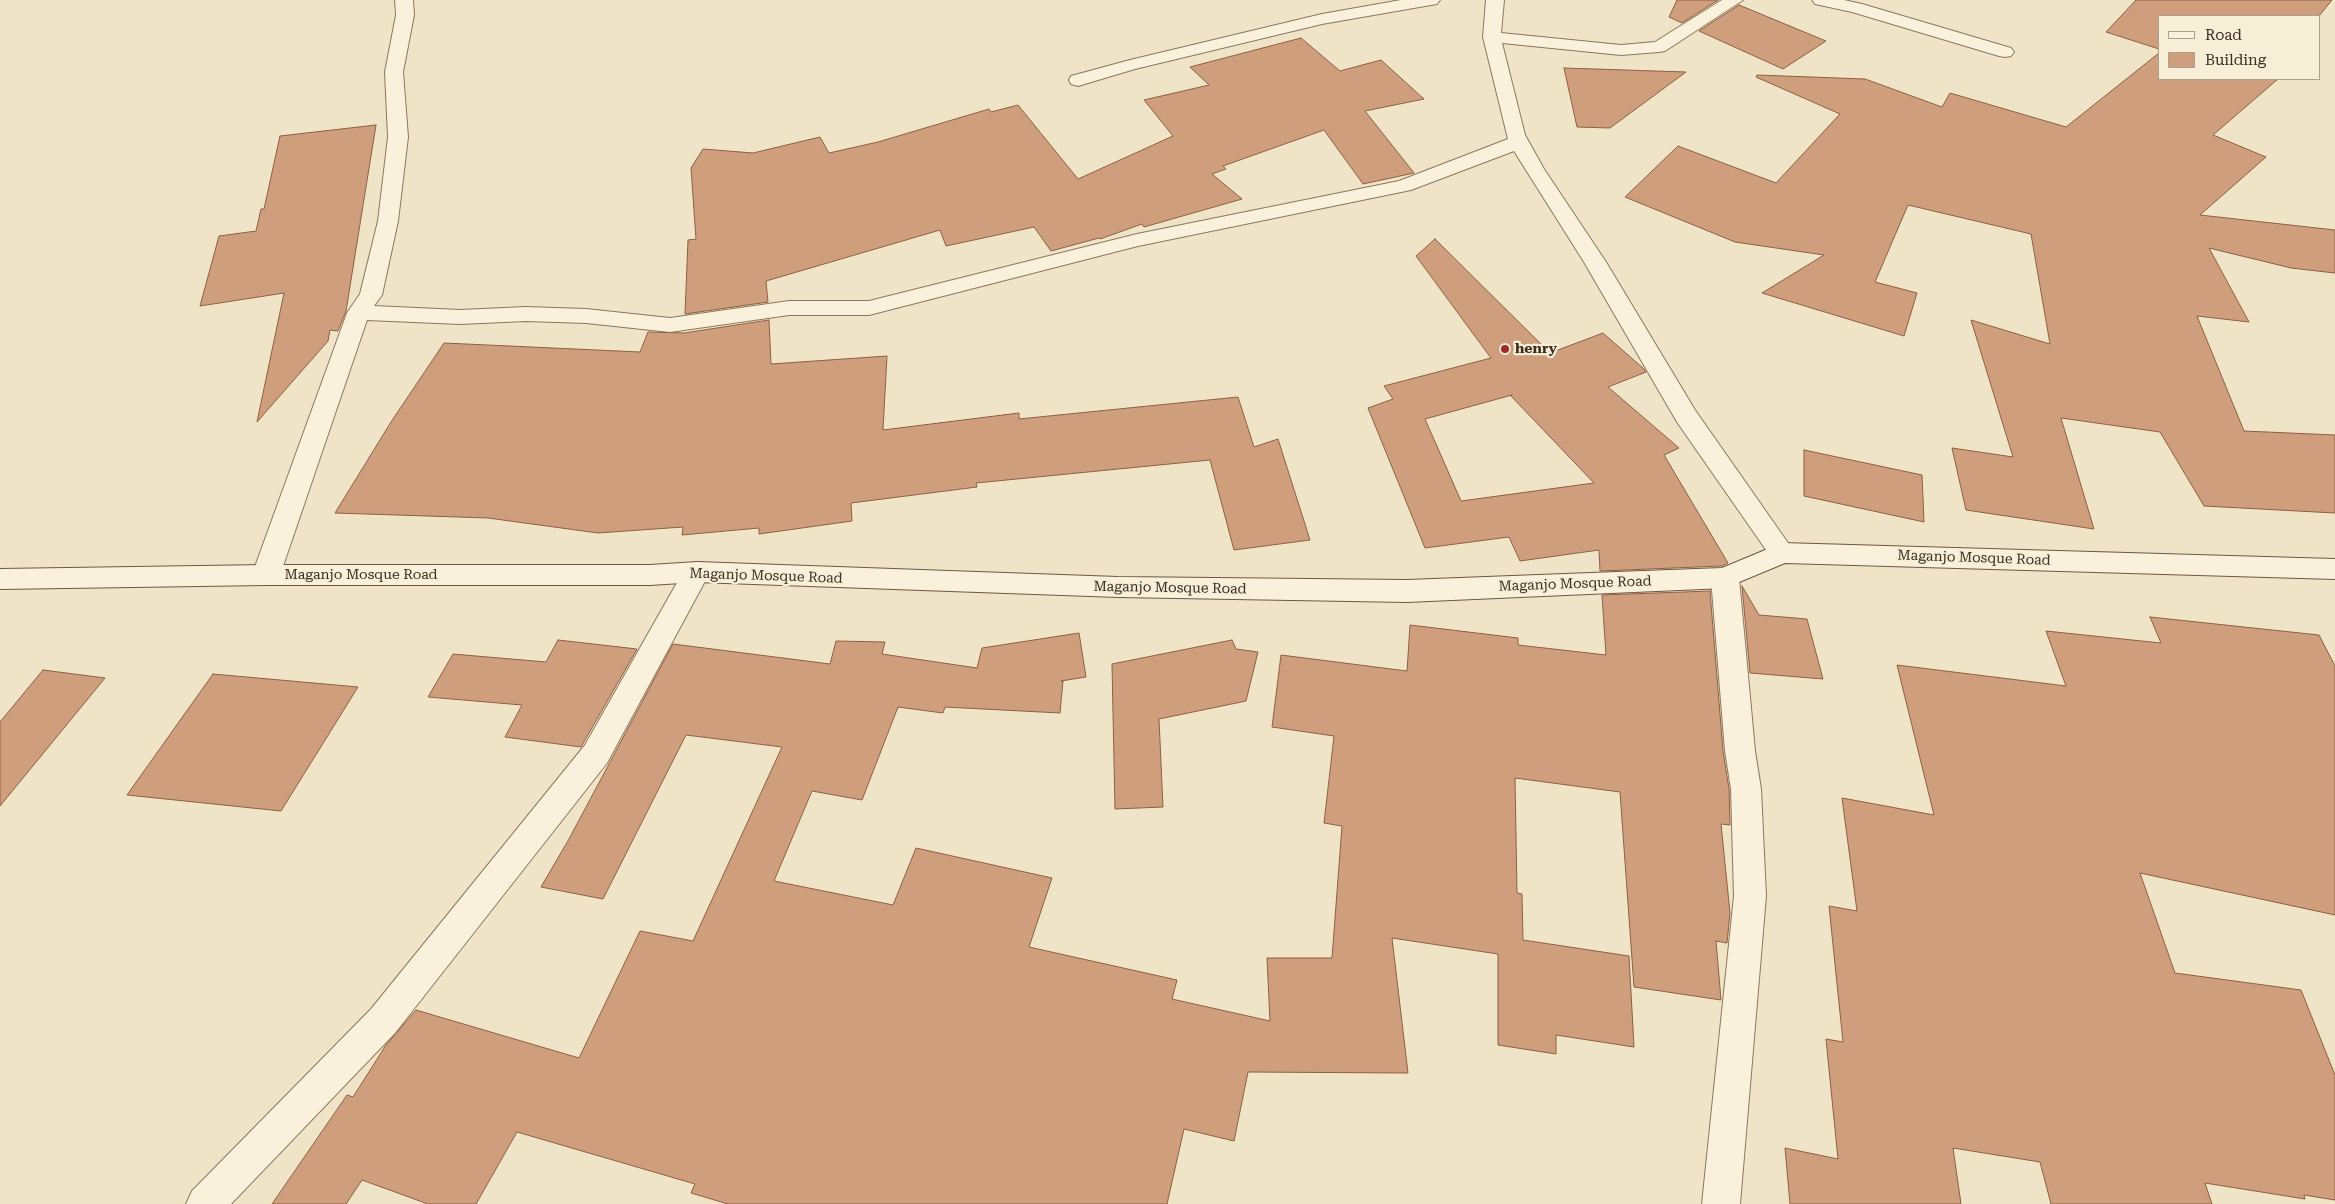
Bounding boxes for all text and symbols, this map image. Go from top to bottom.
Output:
legend [2158,15,2320,80]
text: Road [2205,26,2242,44]
text: Building [2205,51,2266,69]
place label: henry [1515,341,1557,357]
marker: henry [1499,343,1511,355]
street label: Maganjo Mosque Road [1897,547,2051,569]
street label: Maganjo Mosque Road [689,565,843,587]
street label: Maganjo Mosque Road [284,567,438,583]
street label: Maganjo Mosque Road [1498,573,1652,595]
street label: Maganjo Mosque Road [1093,578,1247,598]

